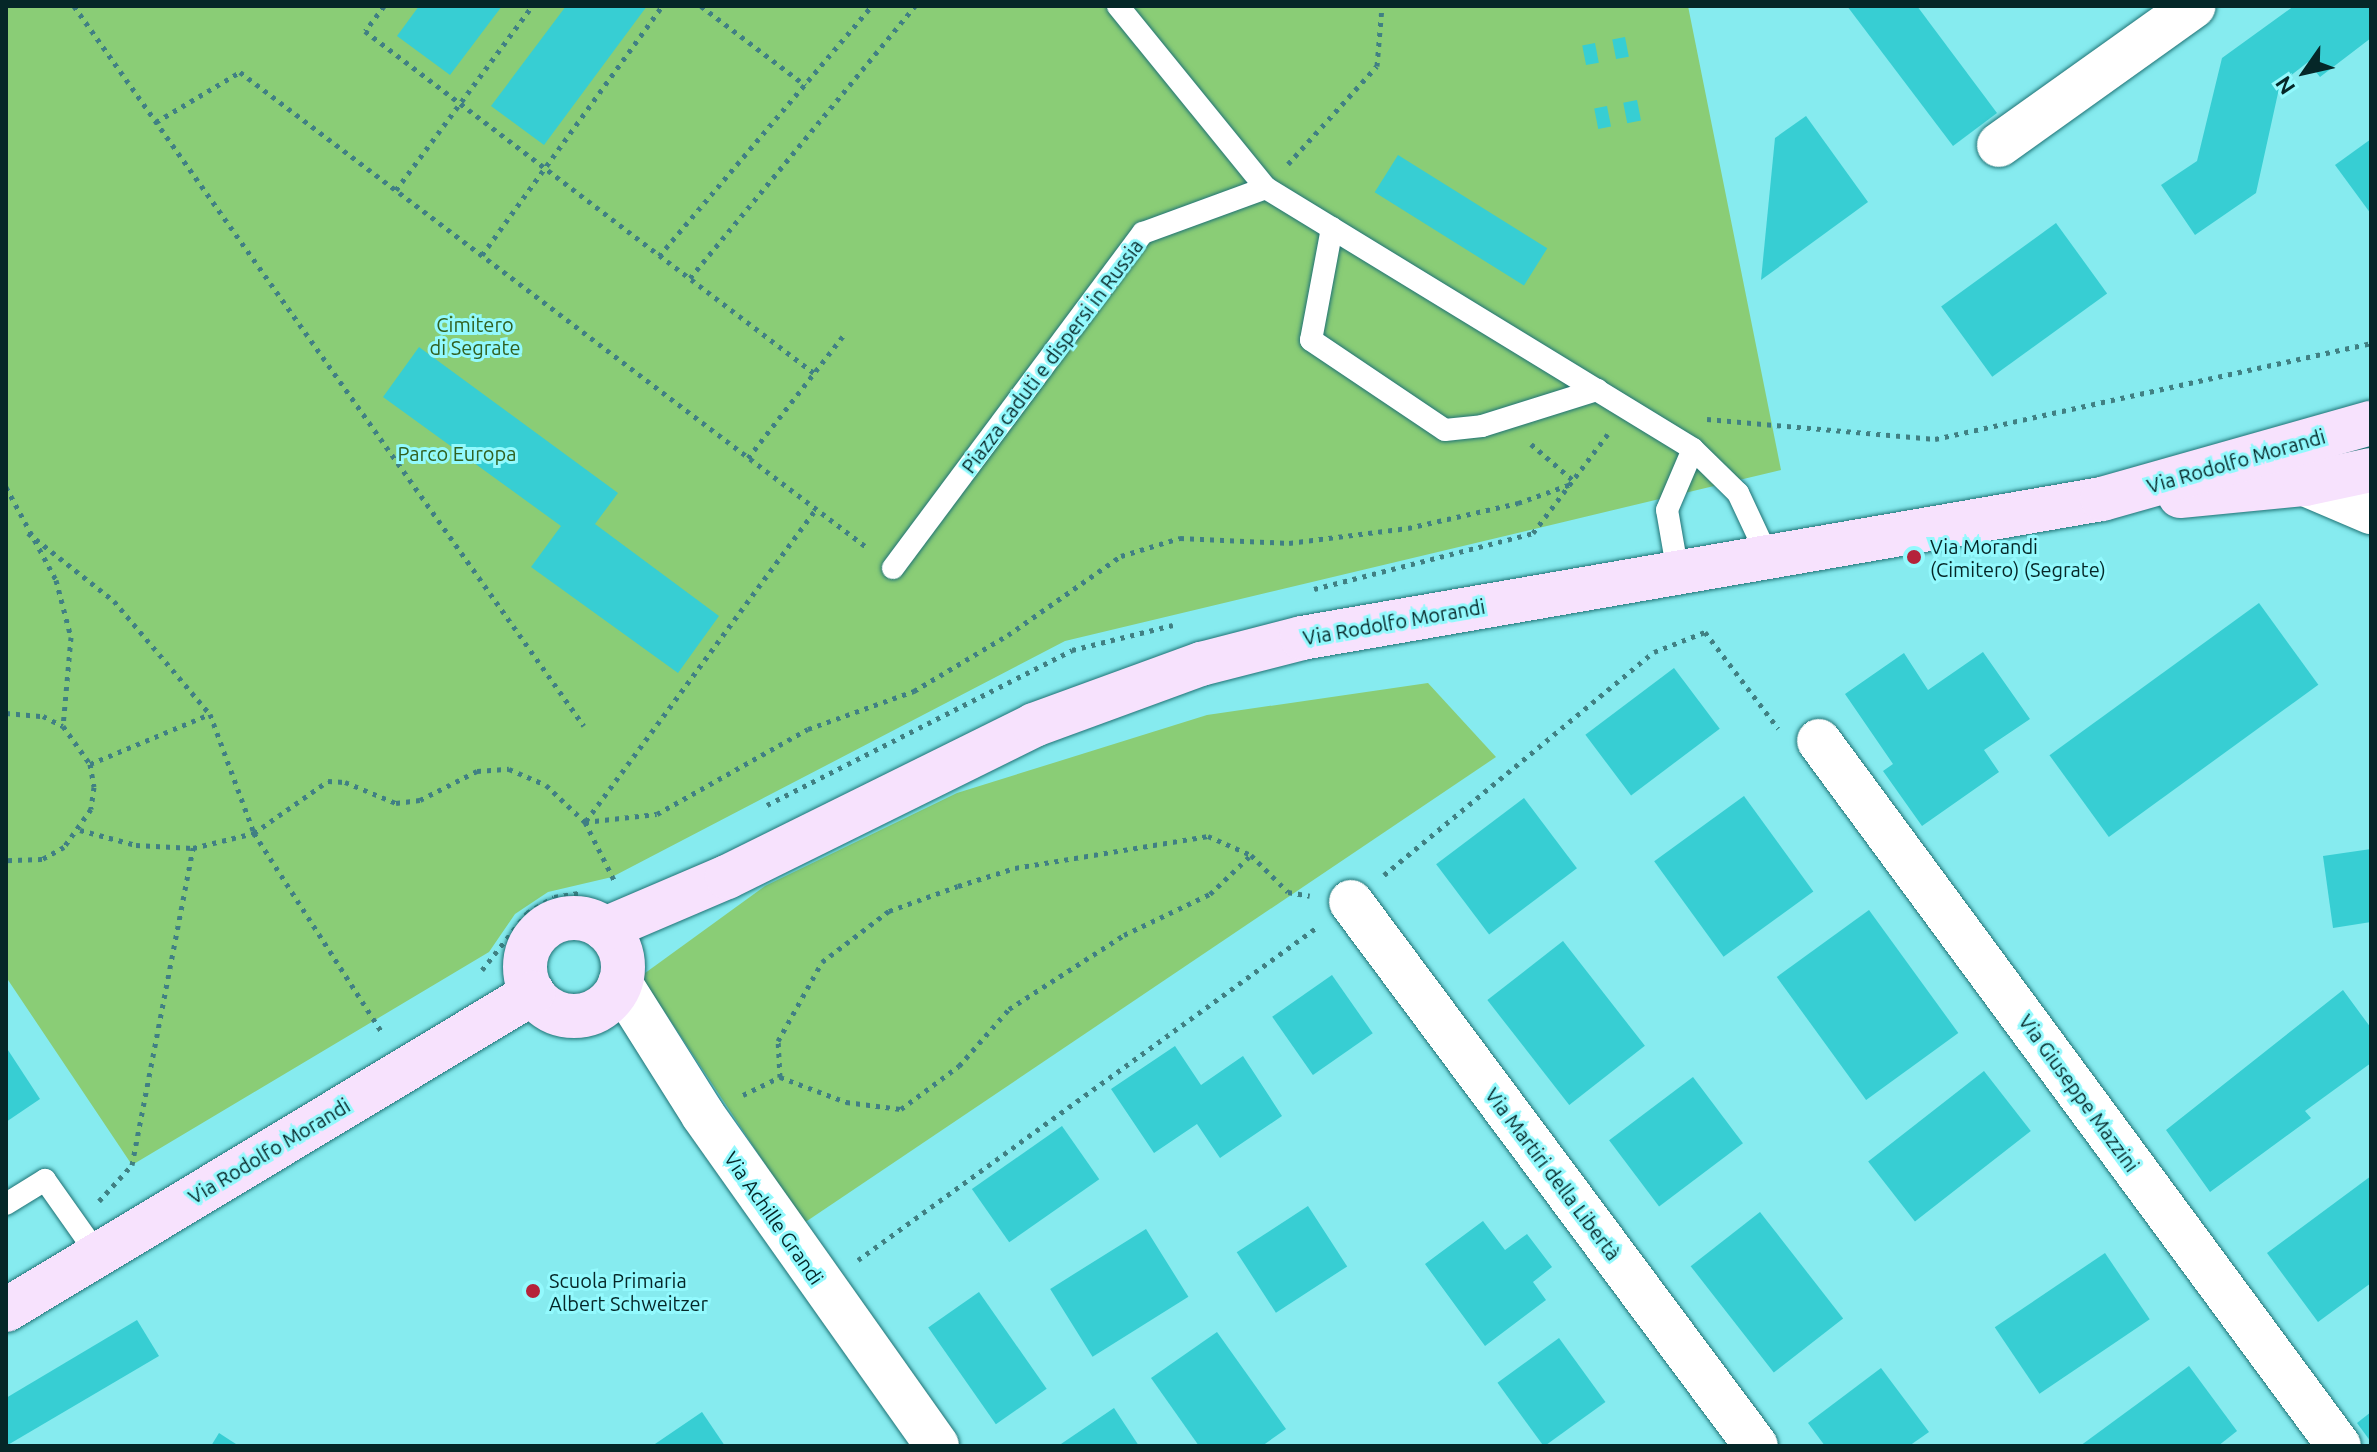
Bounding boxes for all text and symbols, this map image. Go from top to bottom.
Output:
north arrow [2265,32,2345,112]
text: N [2270,72,2300,100]
street label: Piazza caduti e dispersi in Russia [956,234,1148,478]
park label: Cimitero di Segrate [430,312,520,359]
street label: Via Rodolfo Morandi [2144,424,2328,498]
park label: Parco Europa [398,441,516,465]
place label: Via Morandi (Cimitero) (Segrate) [1930,534,2106,581]
marker: Via Morandi (Cimitero) (Segrate) [1905,548,1923,566]
street label: Via Rodolfo Morandi [1301,594,1487,650]
street label: Via Giuseppe Mazzini [2014,1010,2144,1176]
street label: Via Martiri della Libertà [1480,1083,1626,1265]
street label: Via Rodolfo Morandi [184,1093,354,1209]
street label: Via Achille Grandi [719,1147,829,1289]
place label: Scuola Primaria Albert Schweitzer [549,1268,708,1315]
marker: Scuola Primaria Albert Schweitzer [524,1282,542,1300]

